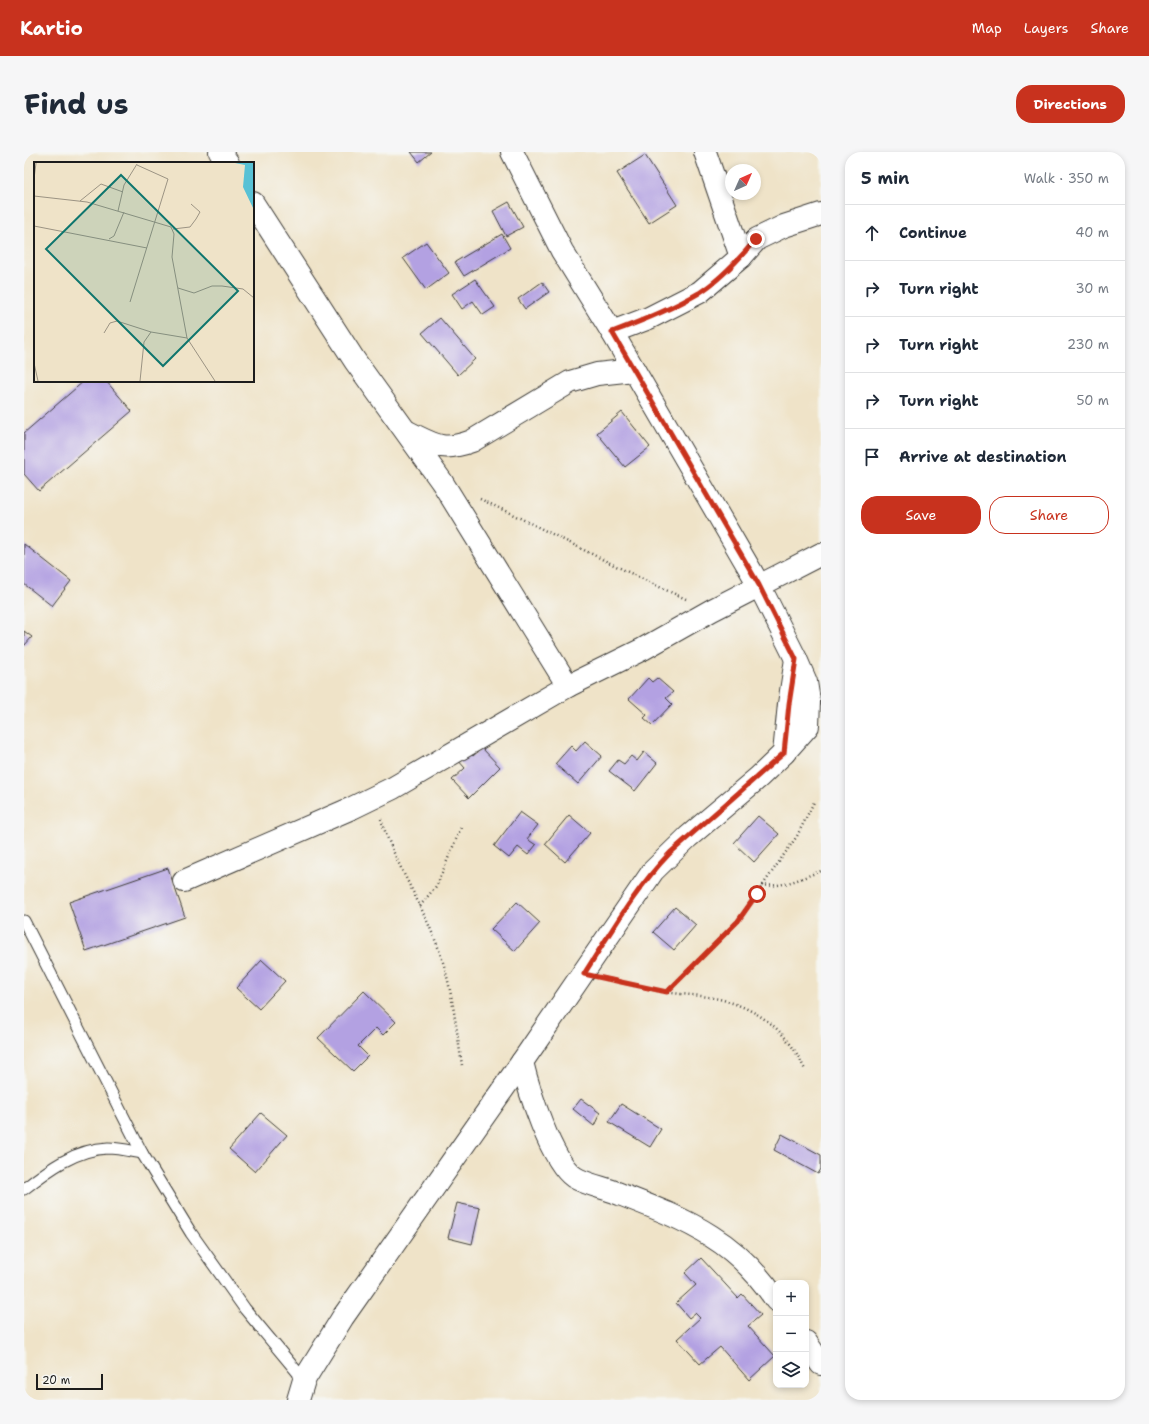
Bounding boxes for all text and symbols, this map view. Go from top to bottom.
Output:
text: Kartio [20,16,83,41]
text: Map [972,19,1002,37]
text: Layers [1024,19,1068,37]
text: Share [1090,19,1129,37]
text: Find us [24,85,129,123]
button: Directions [1016,85,1125,123]
inset map [34,162,254,382]
north arrow [725,164,761,200]
text: 5 min [861,167,909,189]
text: Walk · 350 m [1024,170,1109,187]
icon: ahead [861,222,883,244]
text: Continue [899,223,967,243]
text: 40 m [1075,224,1109,241]
route end [747,230,765,248]
icon: right [861,278,883,300]
text: Turn right [899,279,979,299]
text: 30 m [1075,280,1109,297]
icon: right [861,334,883,356]
text: Turn right [899,335,979,355]
text: 230 m [1067,336,1109,353]
icon: right [861,390,883,412]
text: Turn right [899,391,979,411]
text: 50 m [1076,392,1109,409]
icon: arrive [861,446,883,468]
text: Arrive at destination [899,447,1067,467]
button: Save [861,496,981,534]
button: Share [989,496,1109,534]
route start [748,885,766,903]
map controls [773,1280,809,1388]
button: + [773,1280,809,1316]
button: − [773,1316,809,1352]
button: layers [773,1352,809,1388]
scale bar [36,1372,103,1391]
text: 20 m [42,1373,70,1388]

